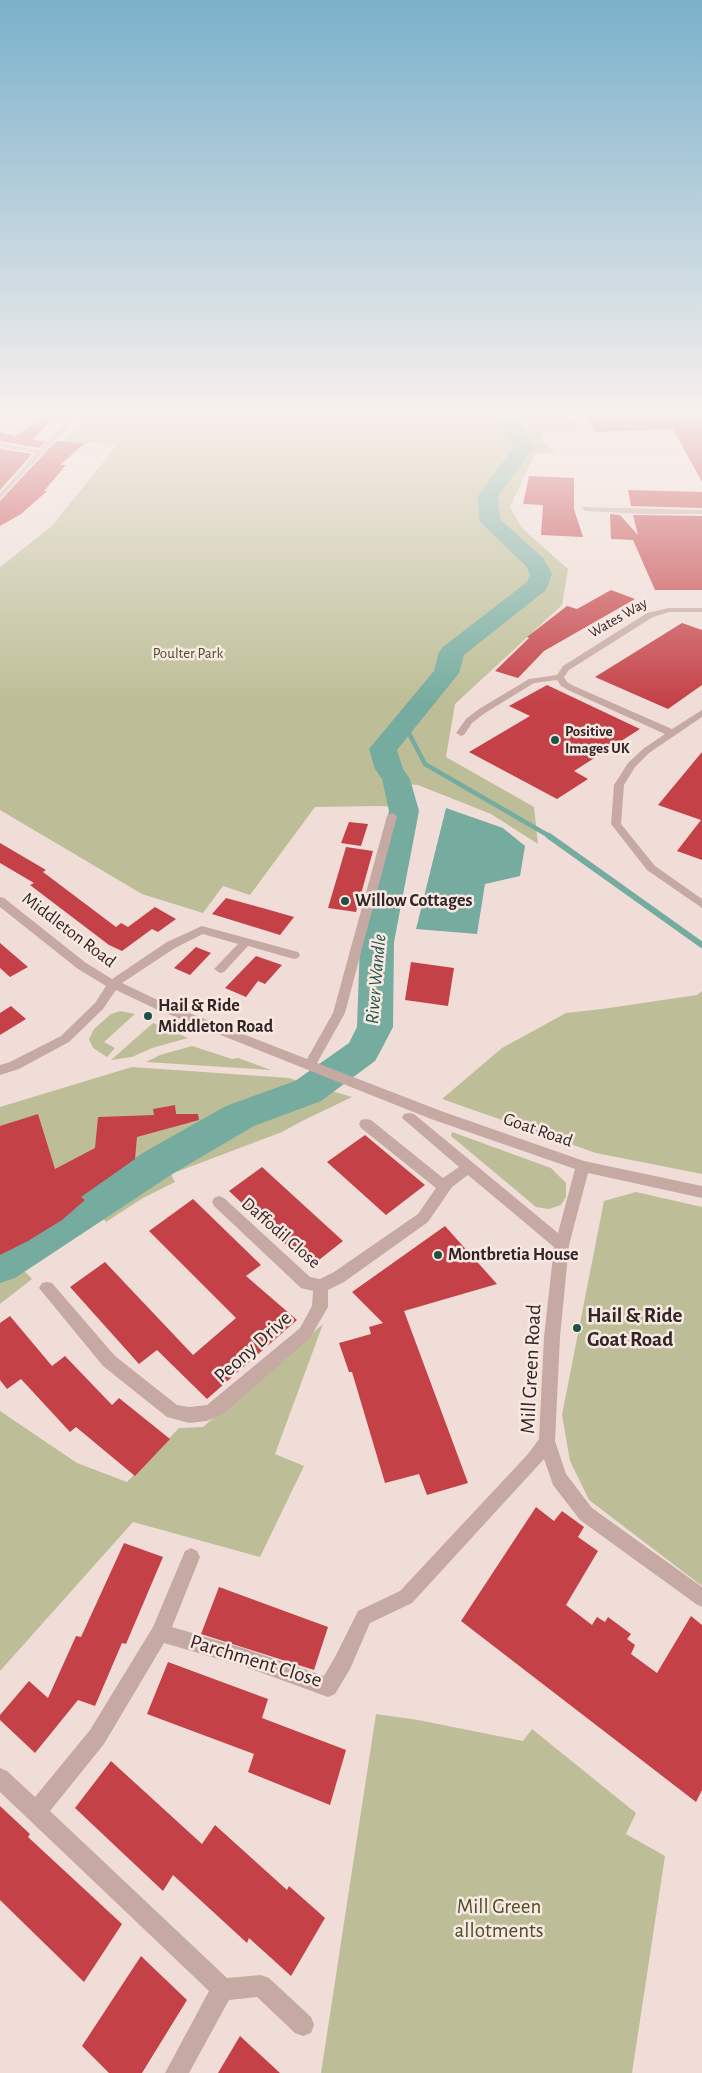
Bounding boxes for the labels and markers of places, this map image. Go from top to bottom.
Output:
place label: Positive Images UK [565,722,630,757]
marker: Positive Images UK [549,734,561,746]
place label: Willow Cottages [355,890,472,912]
marker: Willow Cottages [339,895,351,907]
place label: Hail & Ride Middleton Road [158,995,273,1038]
marker: Hail & Ride Middleton Road [142,1010,154,1022]
place label: Montbretia House [448,1244,579,1266]
marker: Montbretia House [432,1249,444,1261]
place label: Hail & Ride Goat Road [587,1303,682,1353]
marker: Hail & Ride Goat Road [571,1322,583,1334]

